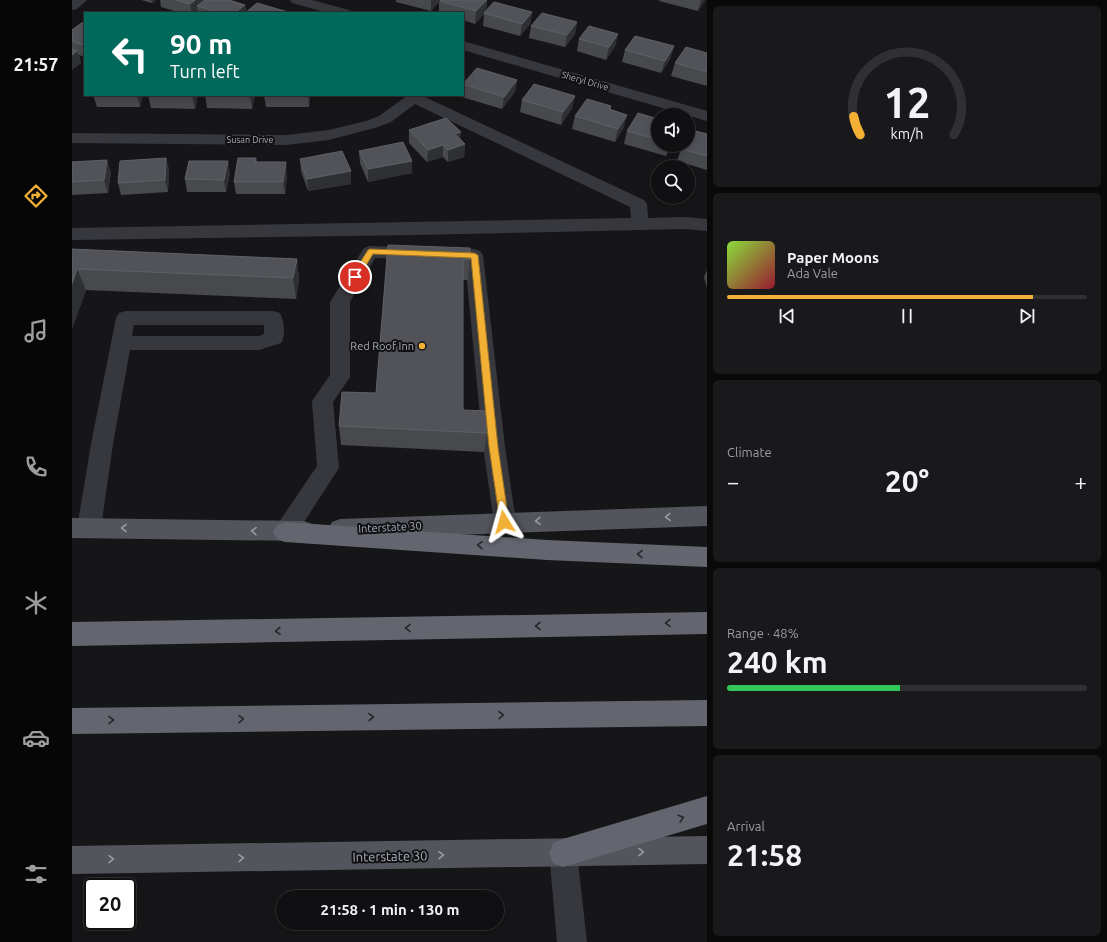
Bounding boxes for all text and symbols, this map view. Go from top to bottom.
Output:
icon: left [104,28,156,80]
text: 90 m [170,28,232,59]
text: 21:57 [13,54,59,74]
text: Turn left [170,61,240,81]
street label: Sheryl Drive [560,70,610,92]
text: 12 [884,78,930,125]
map controls [651,108,695,204]
button: sound [651,108,695,152]
text: km/h [891,125,923,141]
street label: Susan Drive [227,135,273,145]
button: search [651,160,695,204]
icon: directions [22,182,50,210]
text: Paper Moons [787,249,879,266]
pin [338,260,372,294]
icon: arrive [344,266,366,288]
text: Ada Vale [787,266,838,280]
icon: previous [776,305,798,327]
icon: pause [896,305,918,327]
icon: next [1016,305,1038,327]
icon: music [22,317,50,345]
place label: Red Roof Inn [350,340,414,352]
marker: Red Roof Inn [417,341,427,351]
text: Climate [727,445,772,459]
icon: phone [22,453,50,481]
text: 20° [885,464,929,498]
text: − [727,469,739,494]
text: + [1075,469,1087,494]
position arrow [483,501,525,543]
one-way arrow [665,513,671,521]
one-way arrow [535,517,541,525]
street label: Interstate 30 [358,519,422,535]
one-way arrow [121,524,127,533]
one-way arrow [251,527,257,535]
one-way arrow [477,541,483,550]
one-way arrow [637,550,643,558]
icon: climate [22,589,50,617]
one-way arrow [665,619,671,628]
one-way arrow [535,622,541,630]
one-way arrow [405,624,411,632]
one-way arrow [275,626,281,635]
text: Range · 48% [727,626,799,640]
text: 240 km [727,645,828,679]
one-way arrow [498,711,504,719]
one-way arrow [368,713,374,721]
one-way arrow [238,715,244,723]
one-way arrow [108,716,114,725]
icon: car [22,724,50,752]
one-way arrow [677,814,684,823]
text: Arrival [727,819,765,833]
text: 21:58 [727,838,802,872]
one-way arrow [638,847,644,856]
street label: Interstate 30 [352,848,428,864]
one-way arrow [438,851,444,859]
one-way arrow [238,854,244,862]
one-way arrow [108,855,114,864]
icon: filters [22,860,50,888]
speed limit sign: 20 [84,878,136,930]
text: 21:58 · 1 min · 130 m [321,901,459,918]

